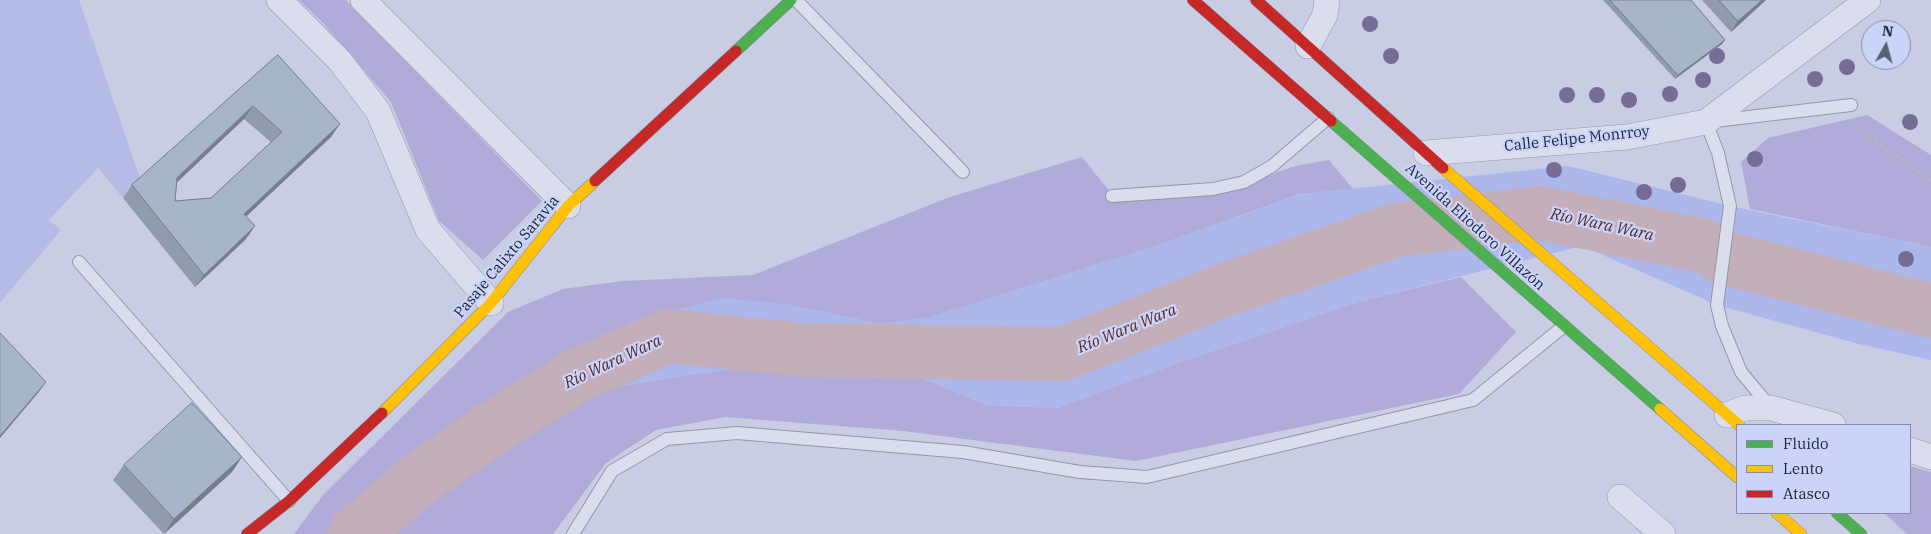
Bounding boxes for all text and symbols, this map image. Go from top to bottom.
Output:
north arrow [1861,20,1911,70]
text: N [1881,21,1894,41]
street label: Calle Felipe Monrroy [1503,122,1651,156]
street label: Avenida Eliodoro Villazón [1401,160,1549,294]
street label: Pasaje Calixto Saravia [451,192,563,322]
water label: Río Wara Wara [1549,205,1655,245]
water label: Río Wara Wara [1075,300,1179,358]
water label: Río Wara Wara [561,331,665,393]
legend [1736,424,1911,514]
text: Fluido [1783,434,1828,453]
text: Lento [1783,459,1823,478]
text: Atasco [1783,484,1830,503]

